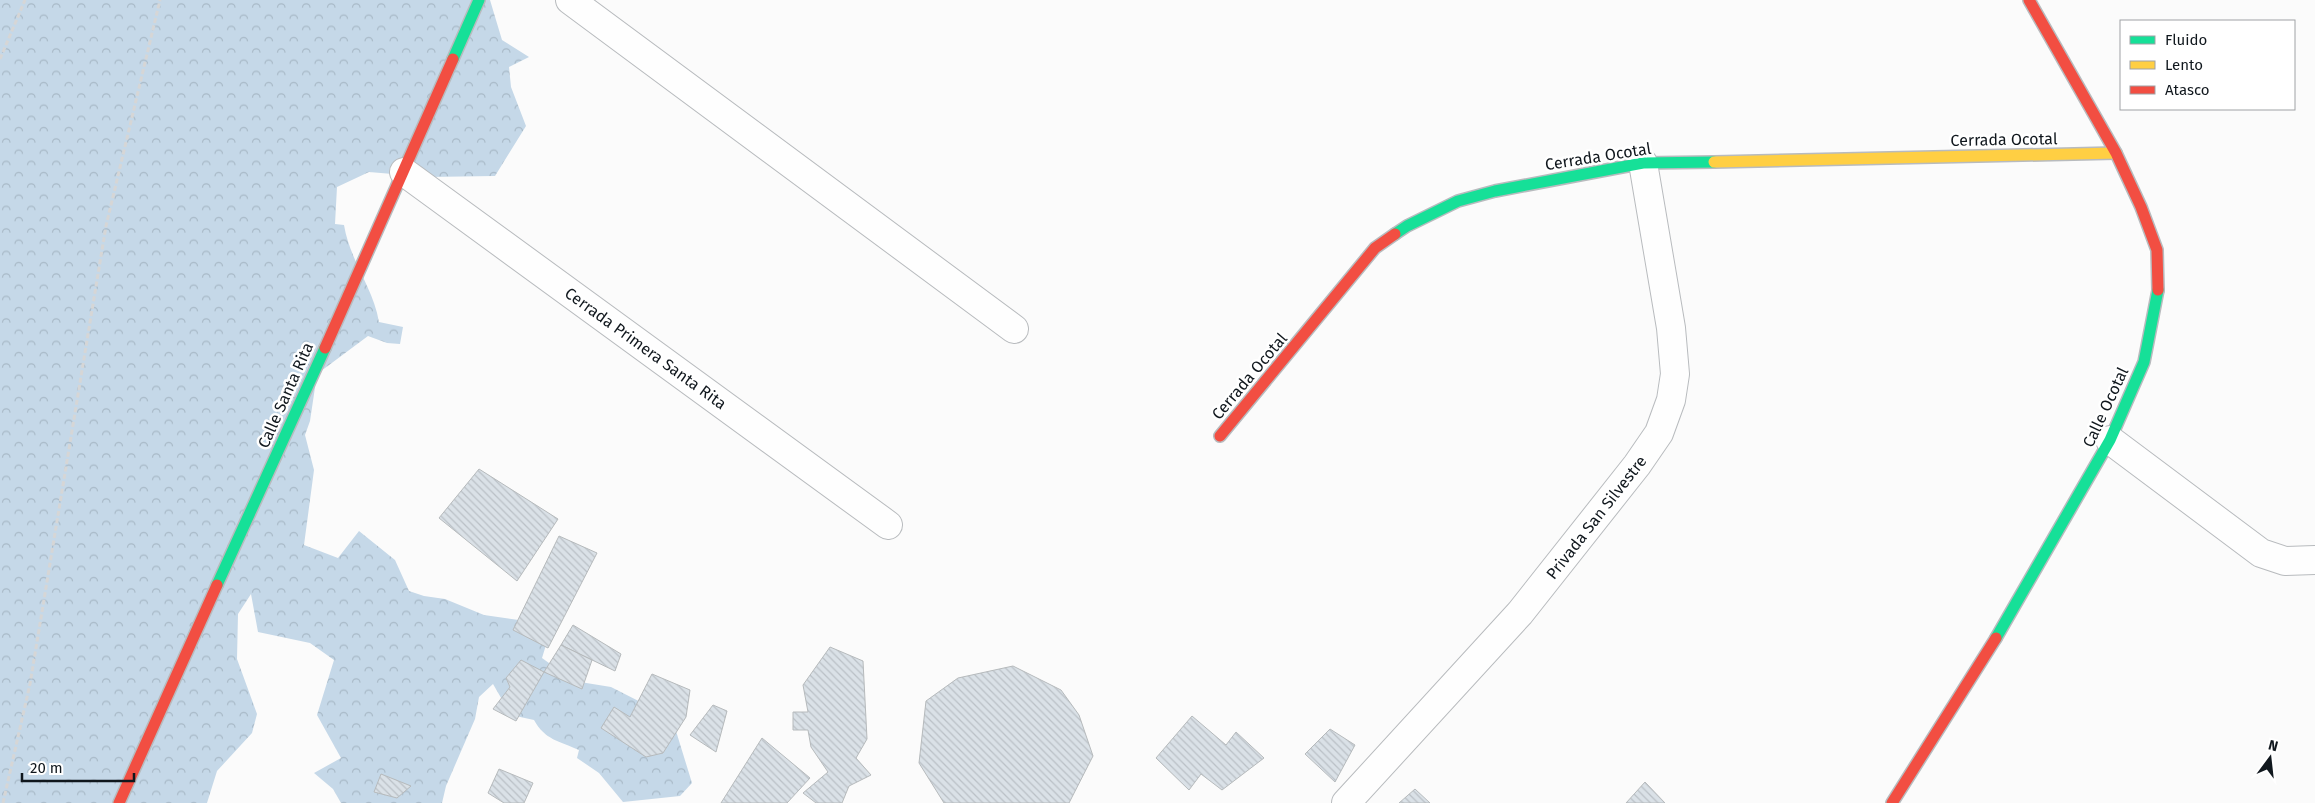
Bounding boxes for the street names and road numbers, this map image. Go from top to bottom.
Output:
street label: Cerrada Ocotal [1950,129,2058,150]
street label: Cerrada Ocotal [1544,139,1653,174]
street label: Cerrada Primera Santa Rita [561,283,730,413]
street label: Cerrada Ocotal [1208,329,1291,423]
street label: Calle Santa Rita [254,339,317,451]
street label: Calle Ocotal [2079,364,2132,450]
street label: Privada San Silvestre [1542,452,1651,583]

